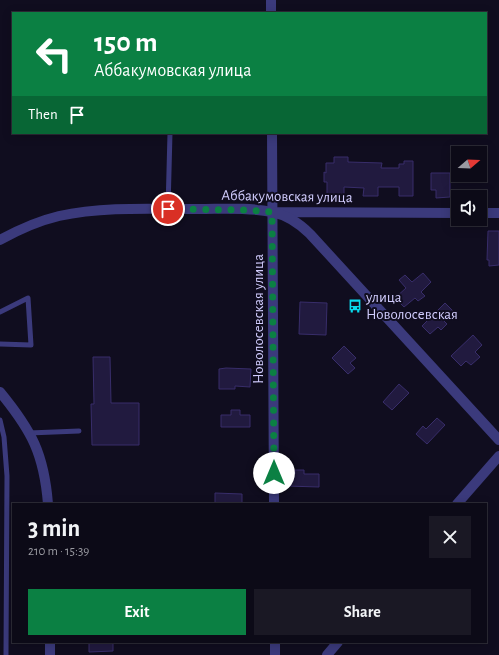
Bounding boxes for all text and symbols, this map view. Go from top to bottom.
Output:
icon: left [28,28,80,80]
text: 150 m [94,29,158,57]
text: Аббакумовская улица [94,62,252,80]
icon: arrive [66,104,88,126]
text: Then [28,107,58,122]
north arrow [451,146,487,182]
map controls [451,146,487,226]
street label: Аббакумовская улица [221,188,353,205]
button: sound [451,190,487,226]
pin [151,192,185,226]
icon: arrive [157,198,179,220]
street label: Новолосевская улица [251,254,266,384]
place label: улица Новолосевская [365,290,458,322]
bus stop icon: улица Новолосевская [347,298,363,314]
position arrow [253,452,295,494]
button: close [429,516,471,558]
text: 3 min [28,517,80,541]
text: 210 m · 15:39 [28,545,89,558]
button: Exit [28,589,246,635]
button: Share [254,589,471,635]

